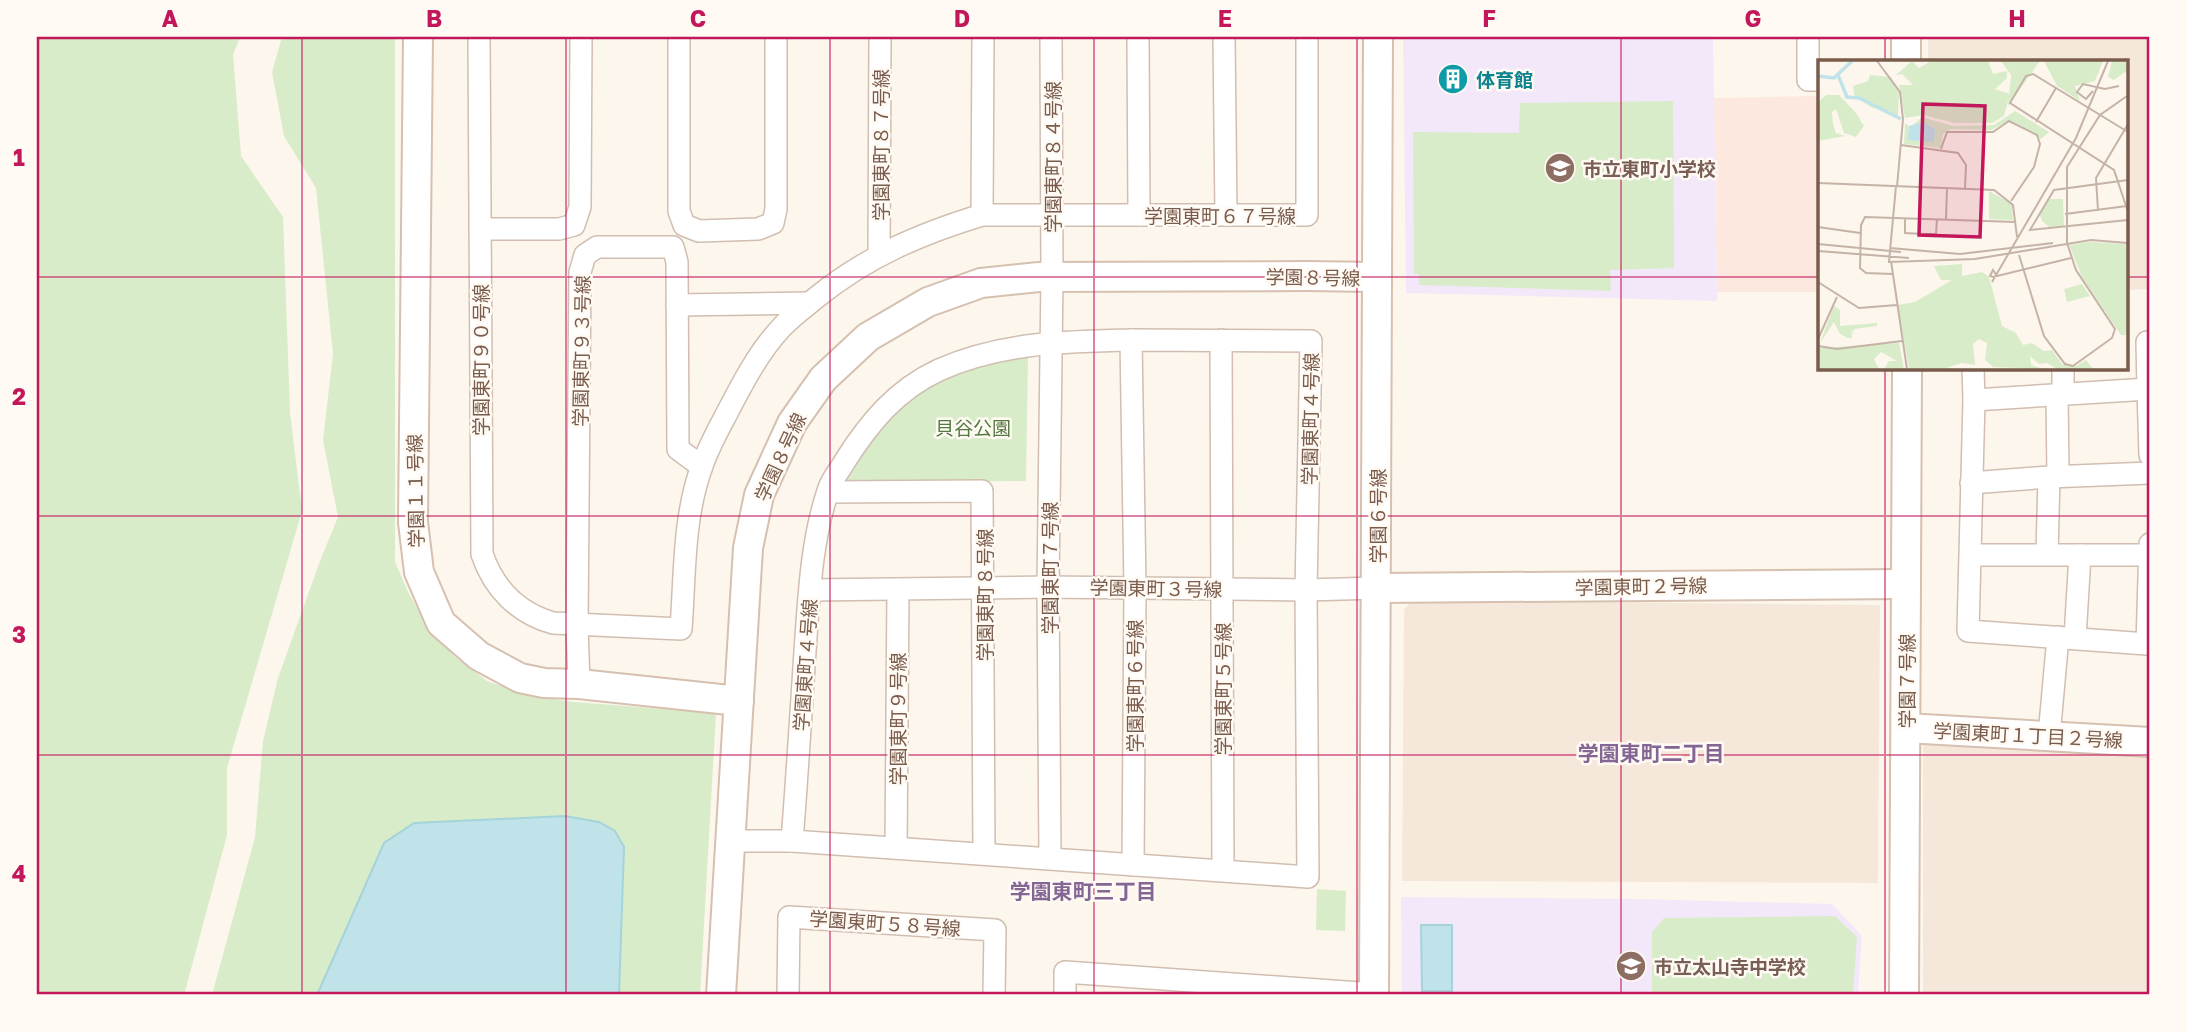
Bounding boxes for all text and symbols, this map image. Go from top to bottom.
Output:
text: A [162,4,179,32]
text: B [426,4,442,32]
text: C [690,4,706,32]
text: D [954,4,970,32]
text: E [1218,4,1232,32]
text: F [1482,4,1496,32]
text: G [1745,4,1761,32]
text: H [2008,4,2026,32]
inset map [1818,60,2128,369]
building icon: 体育館 [1436,62,1470,96]
place label: 体育館 [1476,68,1533,91]
street label: 学園東町８７号線 [869,69,892,221]
street label: 学園東町８４号線 [1041,81,1064,233]
text: 1 [13,143,25,171]
school or university icon: 市立東町小学校 [1543,151,1577,185]
place label: 市立東町小学校 [1583,157,1716,180]
street label: 学園東町６７号線 [1144,204,1296,227]
street label: 学園８号線 [1265,265,1361,289]
street label: 学園東町９３号線 [568,275,594,427]
street label: 学園東町９０号線 [469,284,492,436]
street label: 学園東町４号線 [1297,352,1323,486]
text: 2 [12,382,26,410]
street label: 学園８号線 [749,409,811,505]
park label: 貝谷公園 [935,416,1011,439]
street label: 学園１１号線 [403,434,427,548]
street label: 学園６号線 [1366,468,1389,564]
street label: 学園東町７号線 [1038,501,1061,635]
street label: 学園東町８号線 [973,528,996,662]
street label: 学園東町２号線 [1574,573,1708,599]
street label: 学園東町３号線 [1089,575,1223,601]
street label: 学園東町４号線 [789,598,821,732]
street label: 学園東町６号線 [1123,619,1146,753]
text: 3 [12,620,26,648]
street label: 学園東町５号線 [1211,622,1234,756]
street label: 学園７号線 [1895,633,1918,729]
street label: 学園東町９号線 [886,652,909,786]
street label: 学園東町１丁目２号線 [1933,719,2123,751]
district label: 学園東町二丁目 [1578,740,1725,766]
text: 4 [12,859,26,887]
district label: 学園東町三丁目 [1010,878,1157,904]
street label: 学園東町５８号線 [808,906,962,940]
school or university icon: 市立太山寺中学校 [1614,949,1648,983]
place label: 市立太山寺中学校 [1654,955,1806,978]

